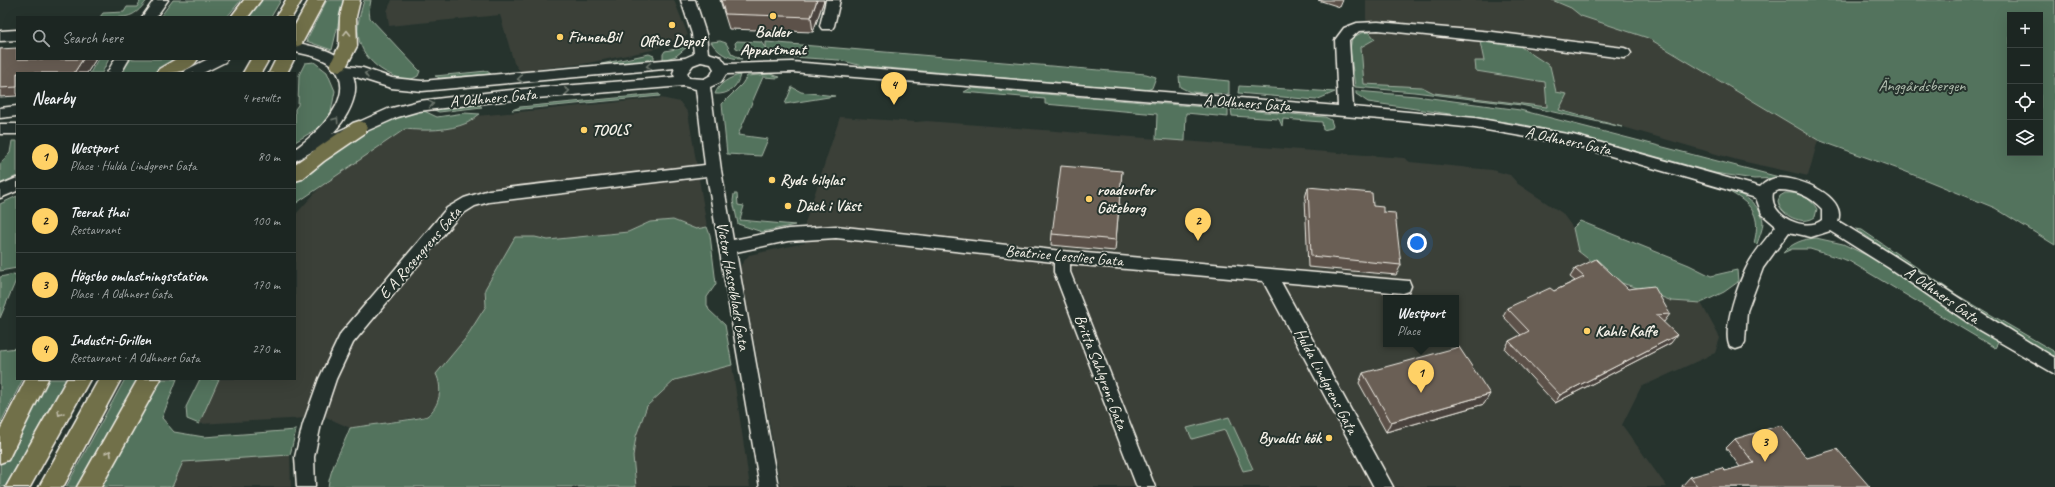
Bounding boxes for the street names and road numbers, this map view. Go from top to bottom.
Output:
street label: A Odhners Gata [449,84,539,112]
street label: A Odhners Gata [1203,90,1292,116]
street label: A Odhners Gata [1523,122,1614,160]
street label: E A Rosengrens Gata [374,202,467,303]
street label: Victor Hasselblads Gata [712,220,754,353]
street label: Beatrice Lesslies Gata [1004,241,1125,271]
street label: A Odhners Gata [1901,262,1985,329]
street label: Britta Sahlgrens Gata [1070,312,1133,434]
street label: Hulda Lindgrens Gata [1290,325,1363,439]

